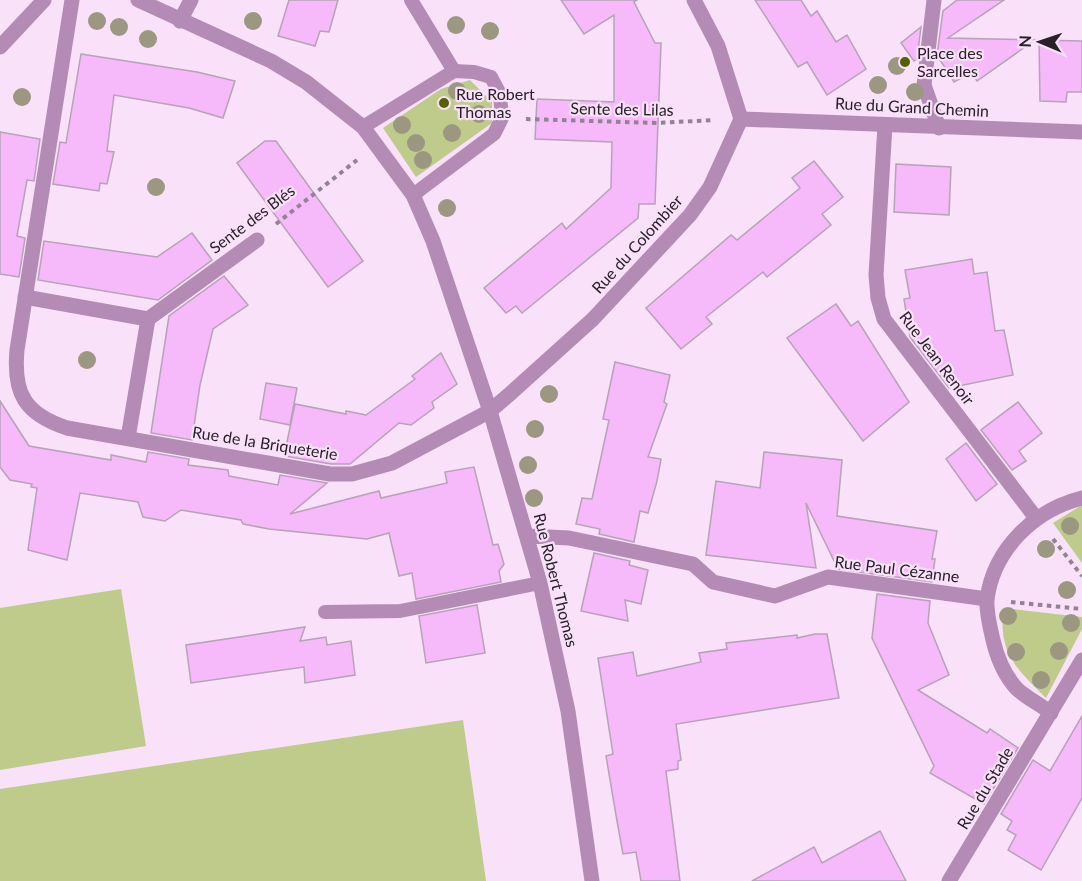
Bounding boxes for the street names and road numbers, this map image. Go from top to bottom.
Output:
street label: Rue du Grand Chemin [834,93,990,120]
street label: Sente des Lilas [570,98,674,119]
street label: Sente des Blés [205,180,298,257]
street label: Rue du Colombier [587,190,686,297]
street label: Rue Jean Renoir [896,307,979,408]
street label: Rue de la Briqueterie [191,422,339,463]
street label: Rue Robert Thomas [531,511,582,649]
street label: Rue Paul Cézanne [834,551,961,586]
street label: Rue du Stade [953,743,1017,832]

